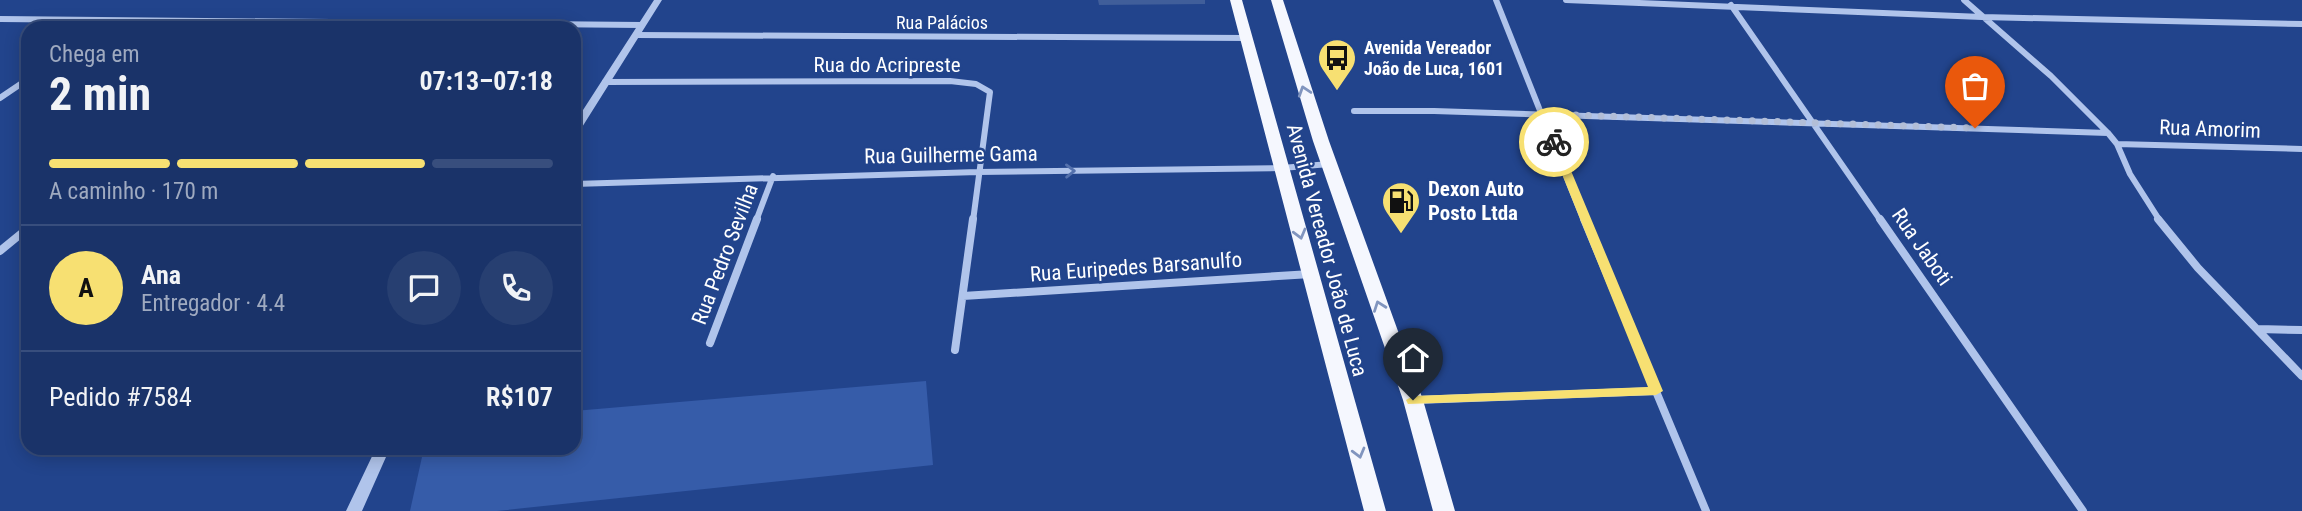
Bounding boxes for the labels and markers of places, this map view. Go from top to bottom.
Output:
bus stop icon: Avenida Vereador João de Luca, 1601 [1316,37,1358,92]
place label: Avenida Vereador João de Luca, 1601 [1364,37,1504,79]
pin [1945,56,2005,128]
place label: Dexon Auto Posto Ltda [1428,177,1524,225]
fuel station icon: Dexon Auto Posto Ltda [1380,180,1422,235]
pin [1383,328,1443,400]

